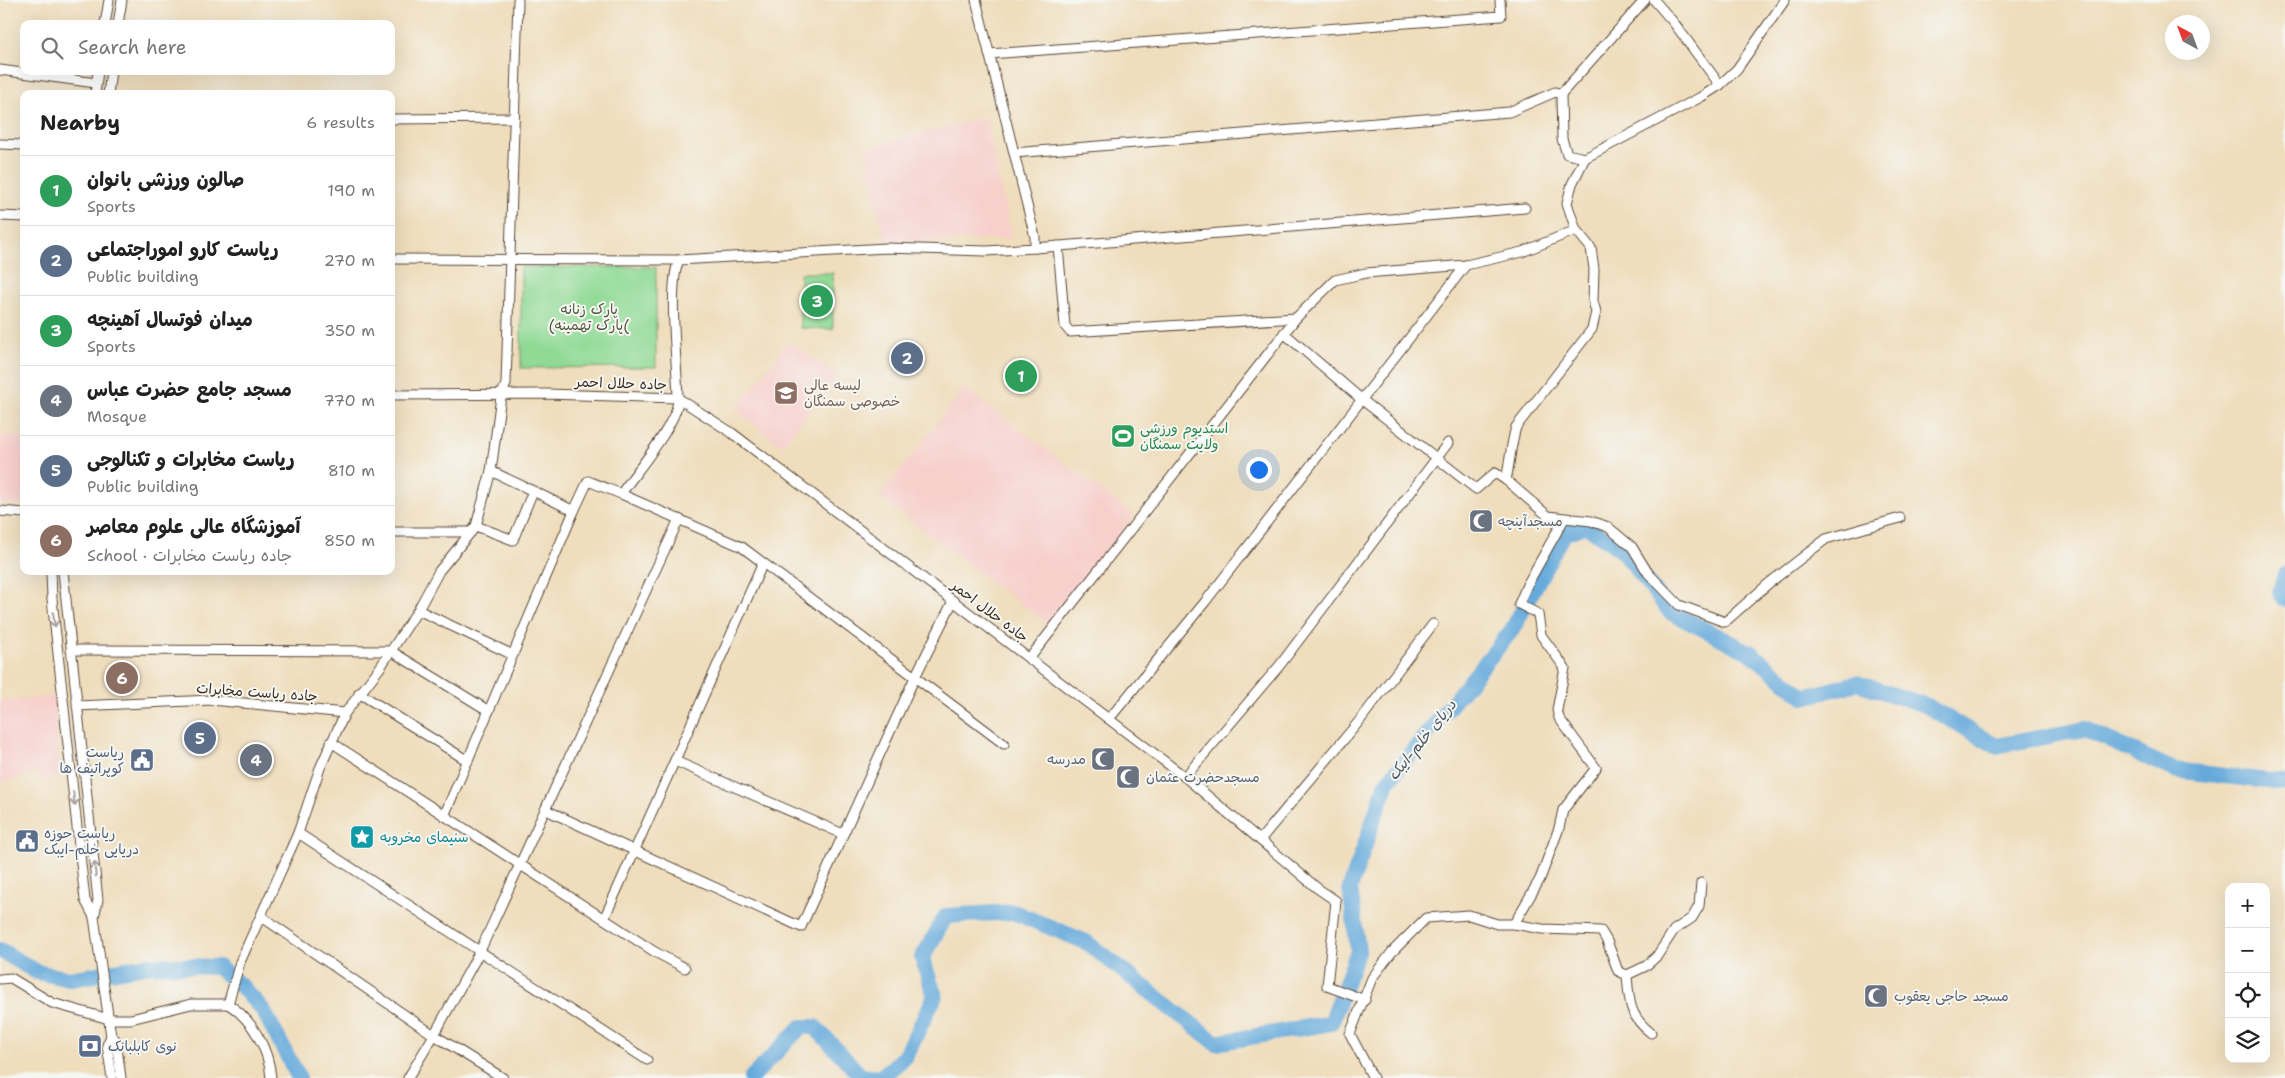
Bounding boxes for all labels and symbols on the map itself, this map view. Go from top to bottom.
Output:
north arrow [2165,15,2210,60]
pin: 3 [801,282,833,320]
park label: پارک زنانه (پارک تهمینه( [549,300,629,335]
pin: 2 [891,339,923,377]
pin: 1 [1005,357,1037,395]
street label: جاده حلال احمر [574,372,667,394]
place label: لیسه عالی خصوصی سمنگان [804,376,900,410]
school or university icon: لیسه عالی خصوصی سمنگان [773,380,799,406]
place label: استدیوم ورزشی ولایت سمنگان [1140,419,1228,453]
sports icon: استدیوم ورزشی ولایت سمنگان [1110,423,1136,449]
your location [1246,457,1272,483]
mosque icon: مسجدآینچه [1468,508,1494,534]
place label: مسجدآینچه [1498,512,1563,531]
street label: جاده حلال احمر [947,576,1032,646]
one-way arrow [49,612,59,628]
pin: 6 [106,659,138,697]
street label: جاده ریاست مخابرات [196,679,318,705]
water label: دریای خلم-ایبک [1383,695,1462,786]
pin: 5 [184,719,216,757]
pin: 4 [240,741,272,779]
place label: ریاست کوپراتیف ها [59,743,124,778]
mosque icon: مدرسه [1090,746,1116,772]
public building icon: ریاست کوپراتیف ها [129,747,155,773]
place label: مدرسه [1047,750,1086,768]
mosque icon: مسجدحضرت عثمان [1115,764,1141,790]
place label: مسجدحضرت عثمان [1146,768,1260,786]
one-way arrow [69,790,79,806]
place label: ریاست حوزه دریایی خلم-ایبک [44,824,139,860]
place icon: سنیمای مخروبه [349,824,375,850]
public building icon: ریاست حوزه دریایی خلم-ایبک [14,828,40,854]
place label: سنیمای مخروبه [380,828,469,846]
one-way arrow [90,861,100,877]
mosque icon: مسجد حاجی یعقوب [1863,983,1889,1009]
place label: مسجد حاجی یعقوب [1894,987,2009,1005]
bank icon: نوی کابلبانک [77,1033,103,1059]
place label: نوی کابلبانک [108,1037,177,1055]

